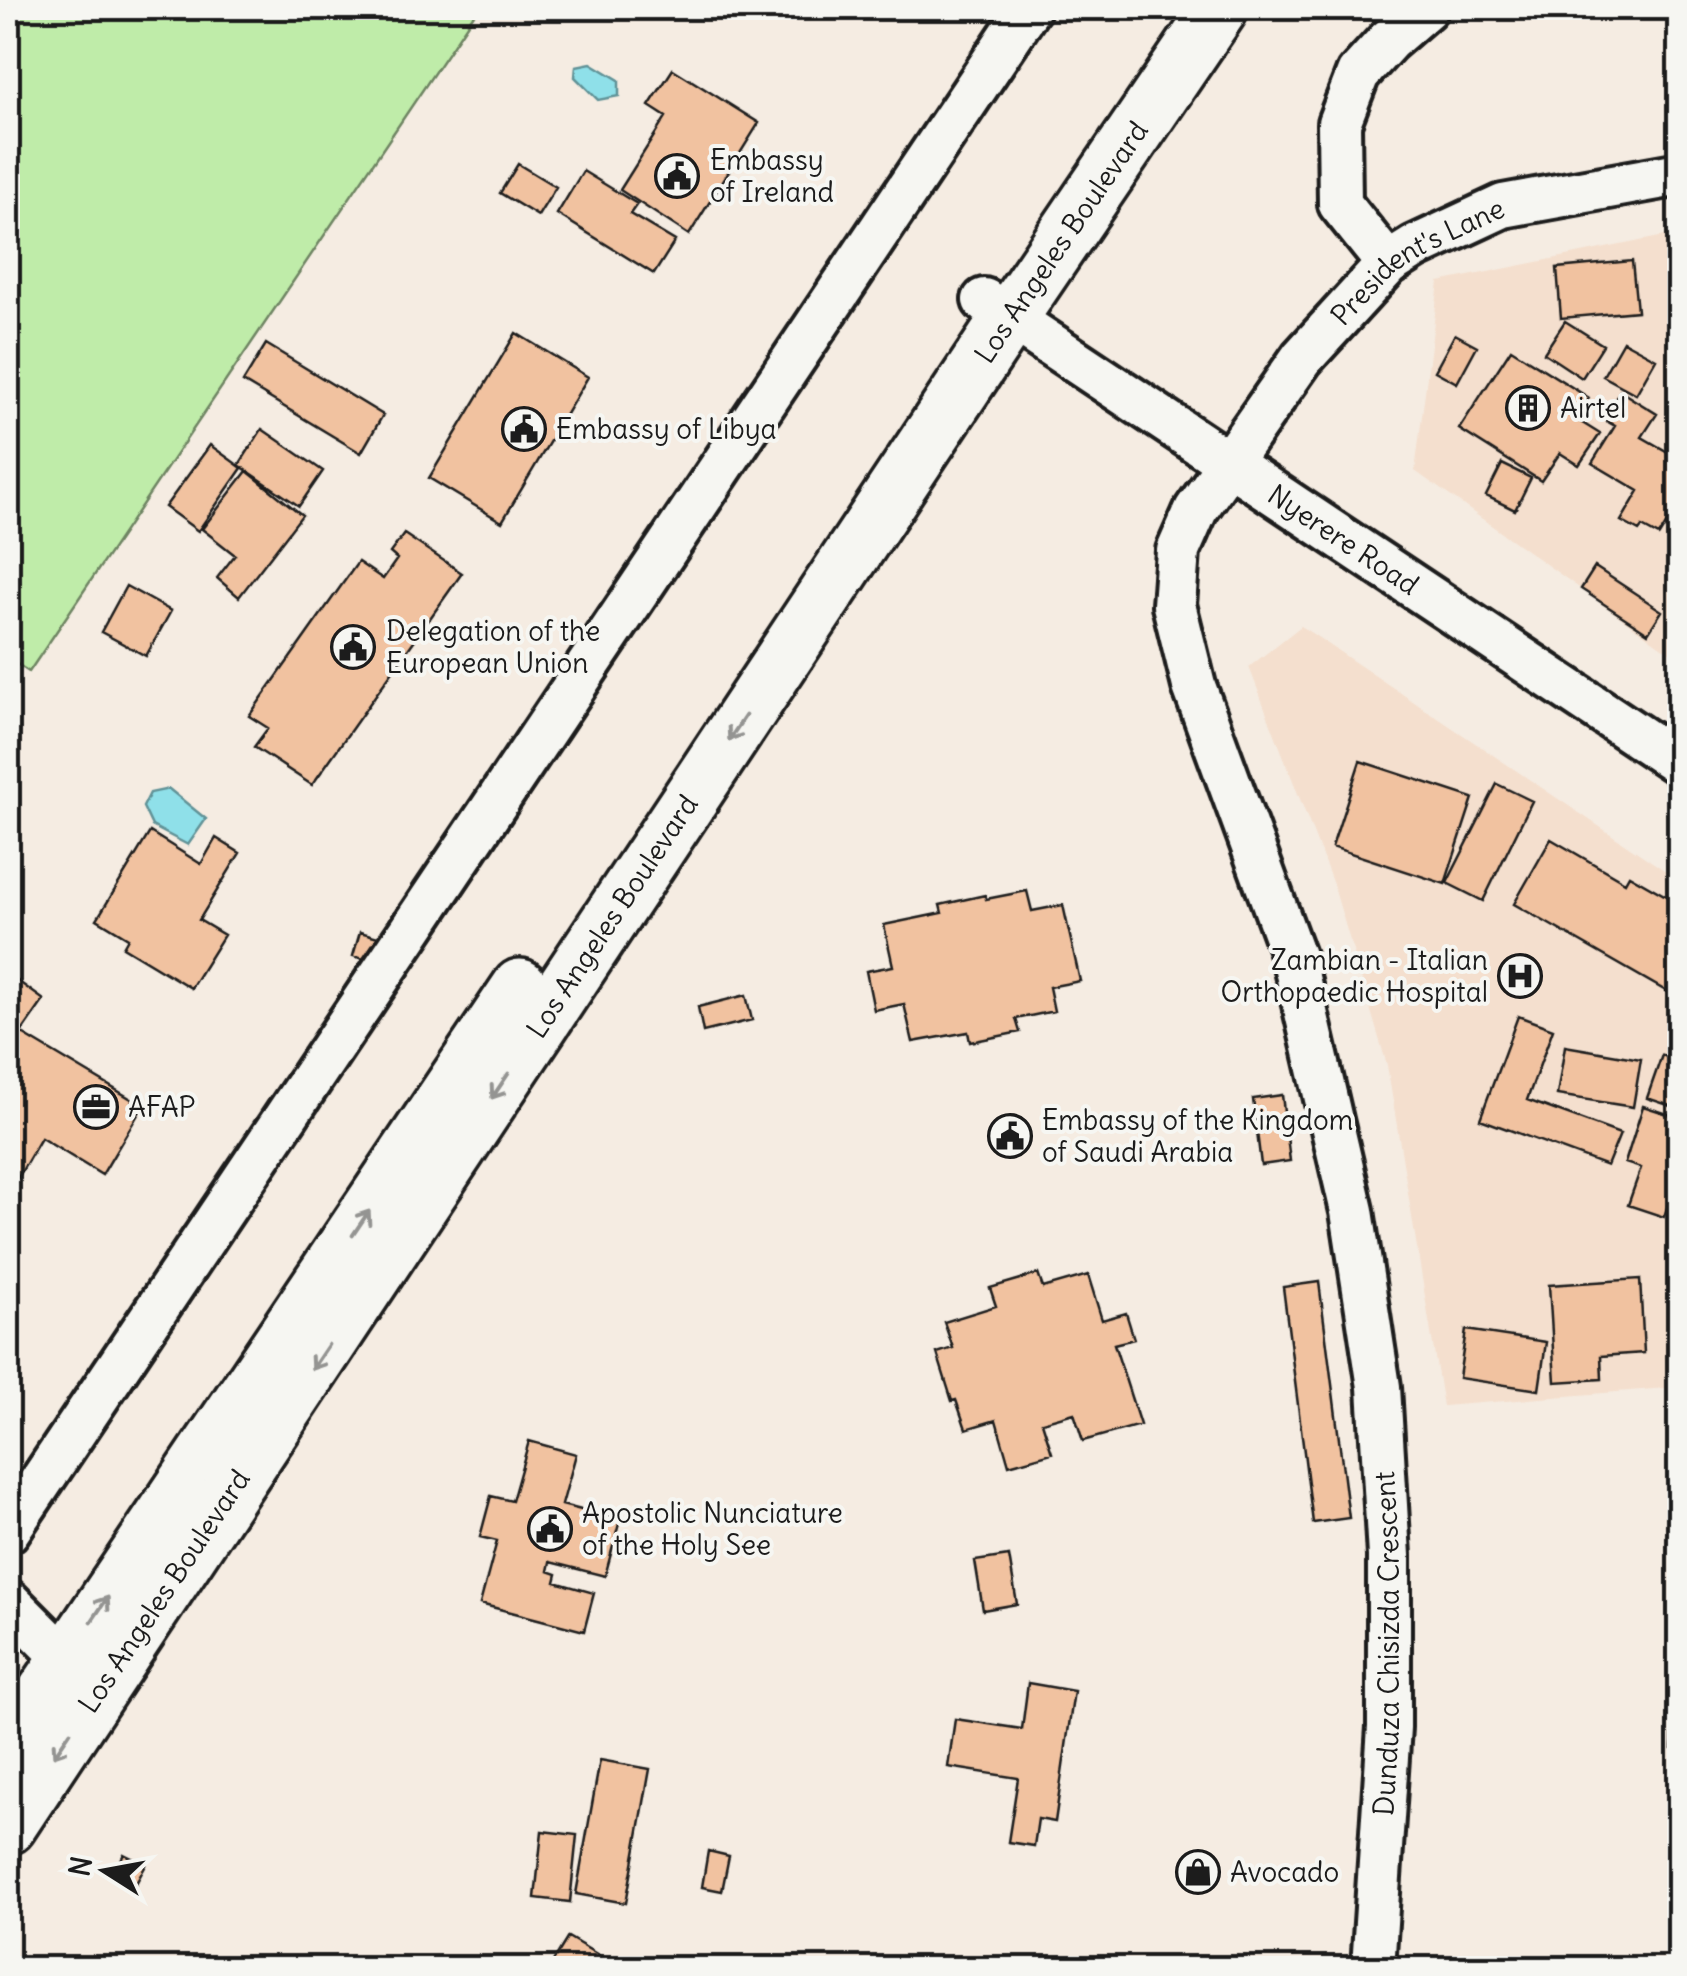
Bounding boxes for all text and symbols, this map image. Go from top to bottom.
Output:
street label: Los Angeles Boulevard [966,114,1156,370]
place label: Embassy of Ireland [710,142,834,210]
public building icon: Embassy of Ireland [654,153,700,199]
street label: President's Lane [1323,190,1510,333]
building icon: Airtel [1505,385,1551,431]
place label: Airtel [1560,390,1626,426]
public building icon: Embassy of Libya [501,406,547,452]
place label: Embassy of Libya [556,411,777,447]
street label: Nyerere Road [1261,476,1426,603]
place label: Delegation of the European Union [386,613,600,681]
public building icon: Delegation of the European Union [330,624,376,670]
one-way arrow [727,713,748,742]
street label: Los Angeles Boulevard [518,788,706,1045]
place label: Zambian - Italian Orthopaedic Hospital [1221,942,1488,1010]
hospital icon: Zambian - Italian Orthopaedic Hospital [1497,953,1543,999]
one-way arrow [489,1072,510,1100]
office icon: AFAP [73,1084,119,1130]
place label: AFAP [128,1089,195,1125]
place label: Embassy of the Kingdom of Saudi Arabia [1042,1102,1353,1170]
public building icon: Embassy of the Kingdom of Saudi Arabia [987,1113,1033,1159]
one-way arrow [350,1210,371,1238]
one-way arrow [310,1343,331,1371]
street label: Los Angeles Boulevard [70,1463,258,1720]
street label: Dunduza Chisizda Crescent [1365,1470,1407,1817]
place label: Apostolic Nunciature of the Holy See [582,1495,843,1563]
public building icon: Apostolic Nunciature of the Holy See [527,1506,573,1552]
one-way arrow [90,1595,111,1623]
one-way arrow [52,1730,73,1758]
north arrow [55,1821,155,1921]
shop icon: Avocado [1175,1849,1221,1895]
text: N [61,1853,100,1879]
place label: Avocado [1230,1854,1339,1890]

